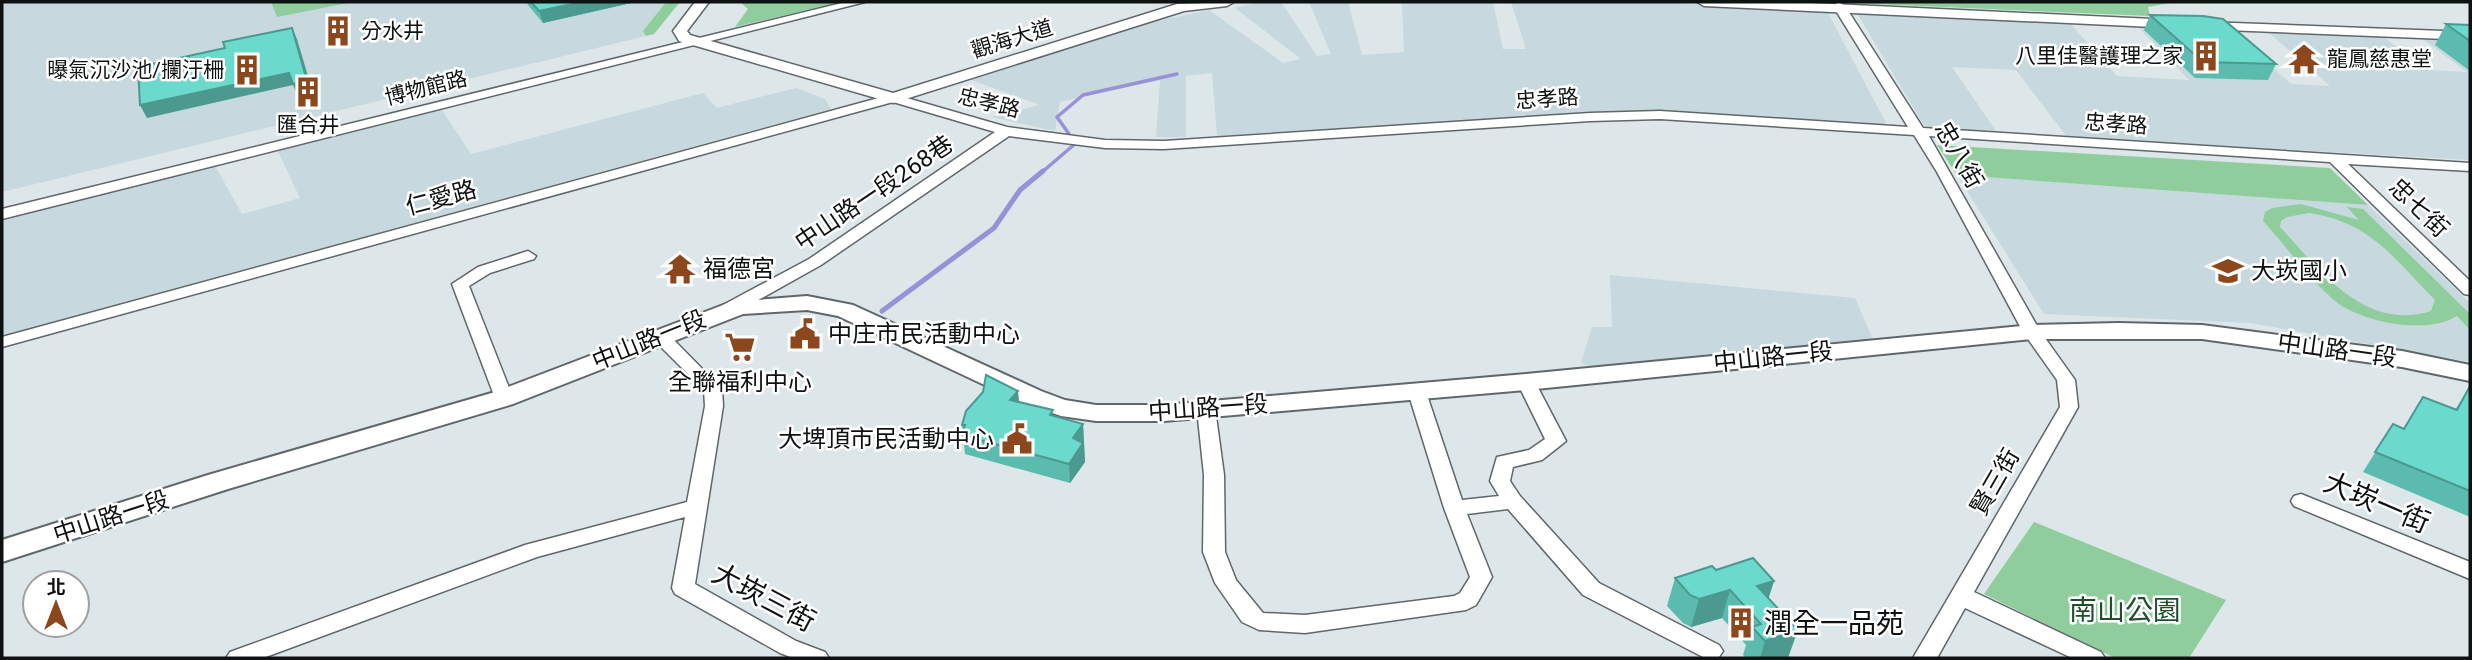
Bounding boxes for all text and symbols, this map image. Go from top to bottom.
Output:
building icon: 分水井 [321,14,355,48]
street label: 觀海大道 [968,15,1056,63]
place label: 分水井 [361,19,424,43]
building icon: 八里佳醫護理之家 [2189,39,2223,73]
temple icon: 龍鳳慈惠堂 [2287,42,2321,76]
place label: 八里佳醫護理之家 [2015,44,2183,68]
place label: 龍鳳慈惠堂 [2327,47,2432,71]
building icon: 曝氣沉沙池/攔汙柵 [230,53,264,87]
place label: 曝氣沉沙池/攔汙柵 [47,58,224,82]
street label: 博物館路 [382,66,470,110]
building icon: 匯合井 [291,75,325,109]
street label: 忠孝路 [956,84,1022,122]
street label: 忠孝路 [1515,85,1579,113]
street label: 忠孝路 [2084,110,2148,138]
place label: 匯合井 [277,113,340,137]
street label: 忠八街 [1929,117,1989,193]
street label: 中山路一段268巷 [790,130,958,256]
street label: 忠七街 [2383,173,2455,243]
street label: 仁愛路 [403,175,479,221]
temple icon: 福德宮 [663,252,697,286]
school or university icon: 大崁國小 [2211,254,2245,288]
place label: 福德宮 [703,255,775,283]
place label: 大崁國小 [2251,257,2347,285]
street label: 中山路一段 [588,305,710,375]
public building icon: 中庄市民活動中心 [788,317,822,351]
place label: 中庄市民活動中心 [828,320,1020,348]
street label: 中山路一段 [2276,328,2398,372]
supermarket icon: 全聯福利中心 [723,330,757,364]
street label: 中山路一段 [1712,337,1834,377]
place label: 全聯福利中心 [668,368,812,396]
street label: 中山路一段 [1147,390,1269,426]
public building icon: 大埤頂市民活動中心 [1000,422,1034,456]
place label: 大埤頂市民活動中心 [778,425,994,453]
street label: 賢三街 [1965,444,2025,520]
street label: 大崁一街 [2319,465,2435,540]
street label: 中山路一段 [50,485,172,549]
street label: 大崁三街 [707,557,821,638]
north arrow [21,569,91,639]
text: 北 [46,576,66,599]
park label: 南山公園 [2069,594,2181,627]
building icon: 潤全一品苑 [1724,606,1758,640]
place label: 潤全一品苑 [1764,607,1904,640]

